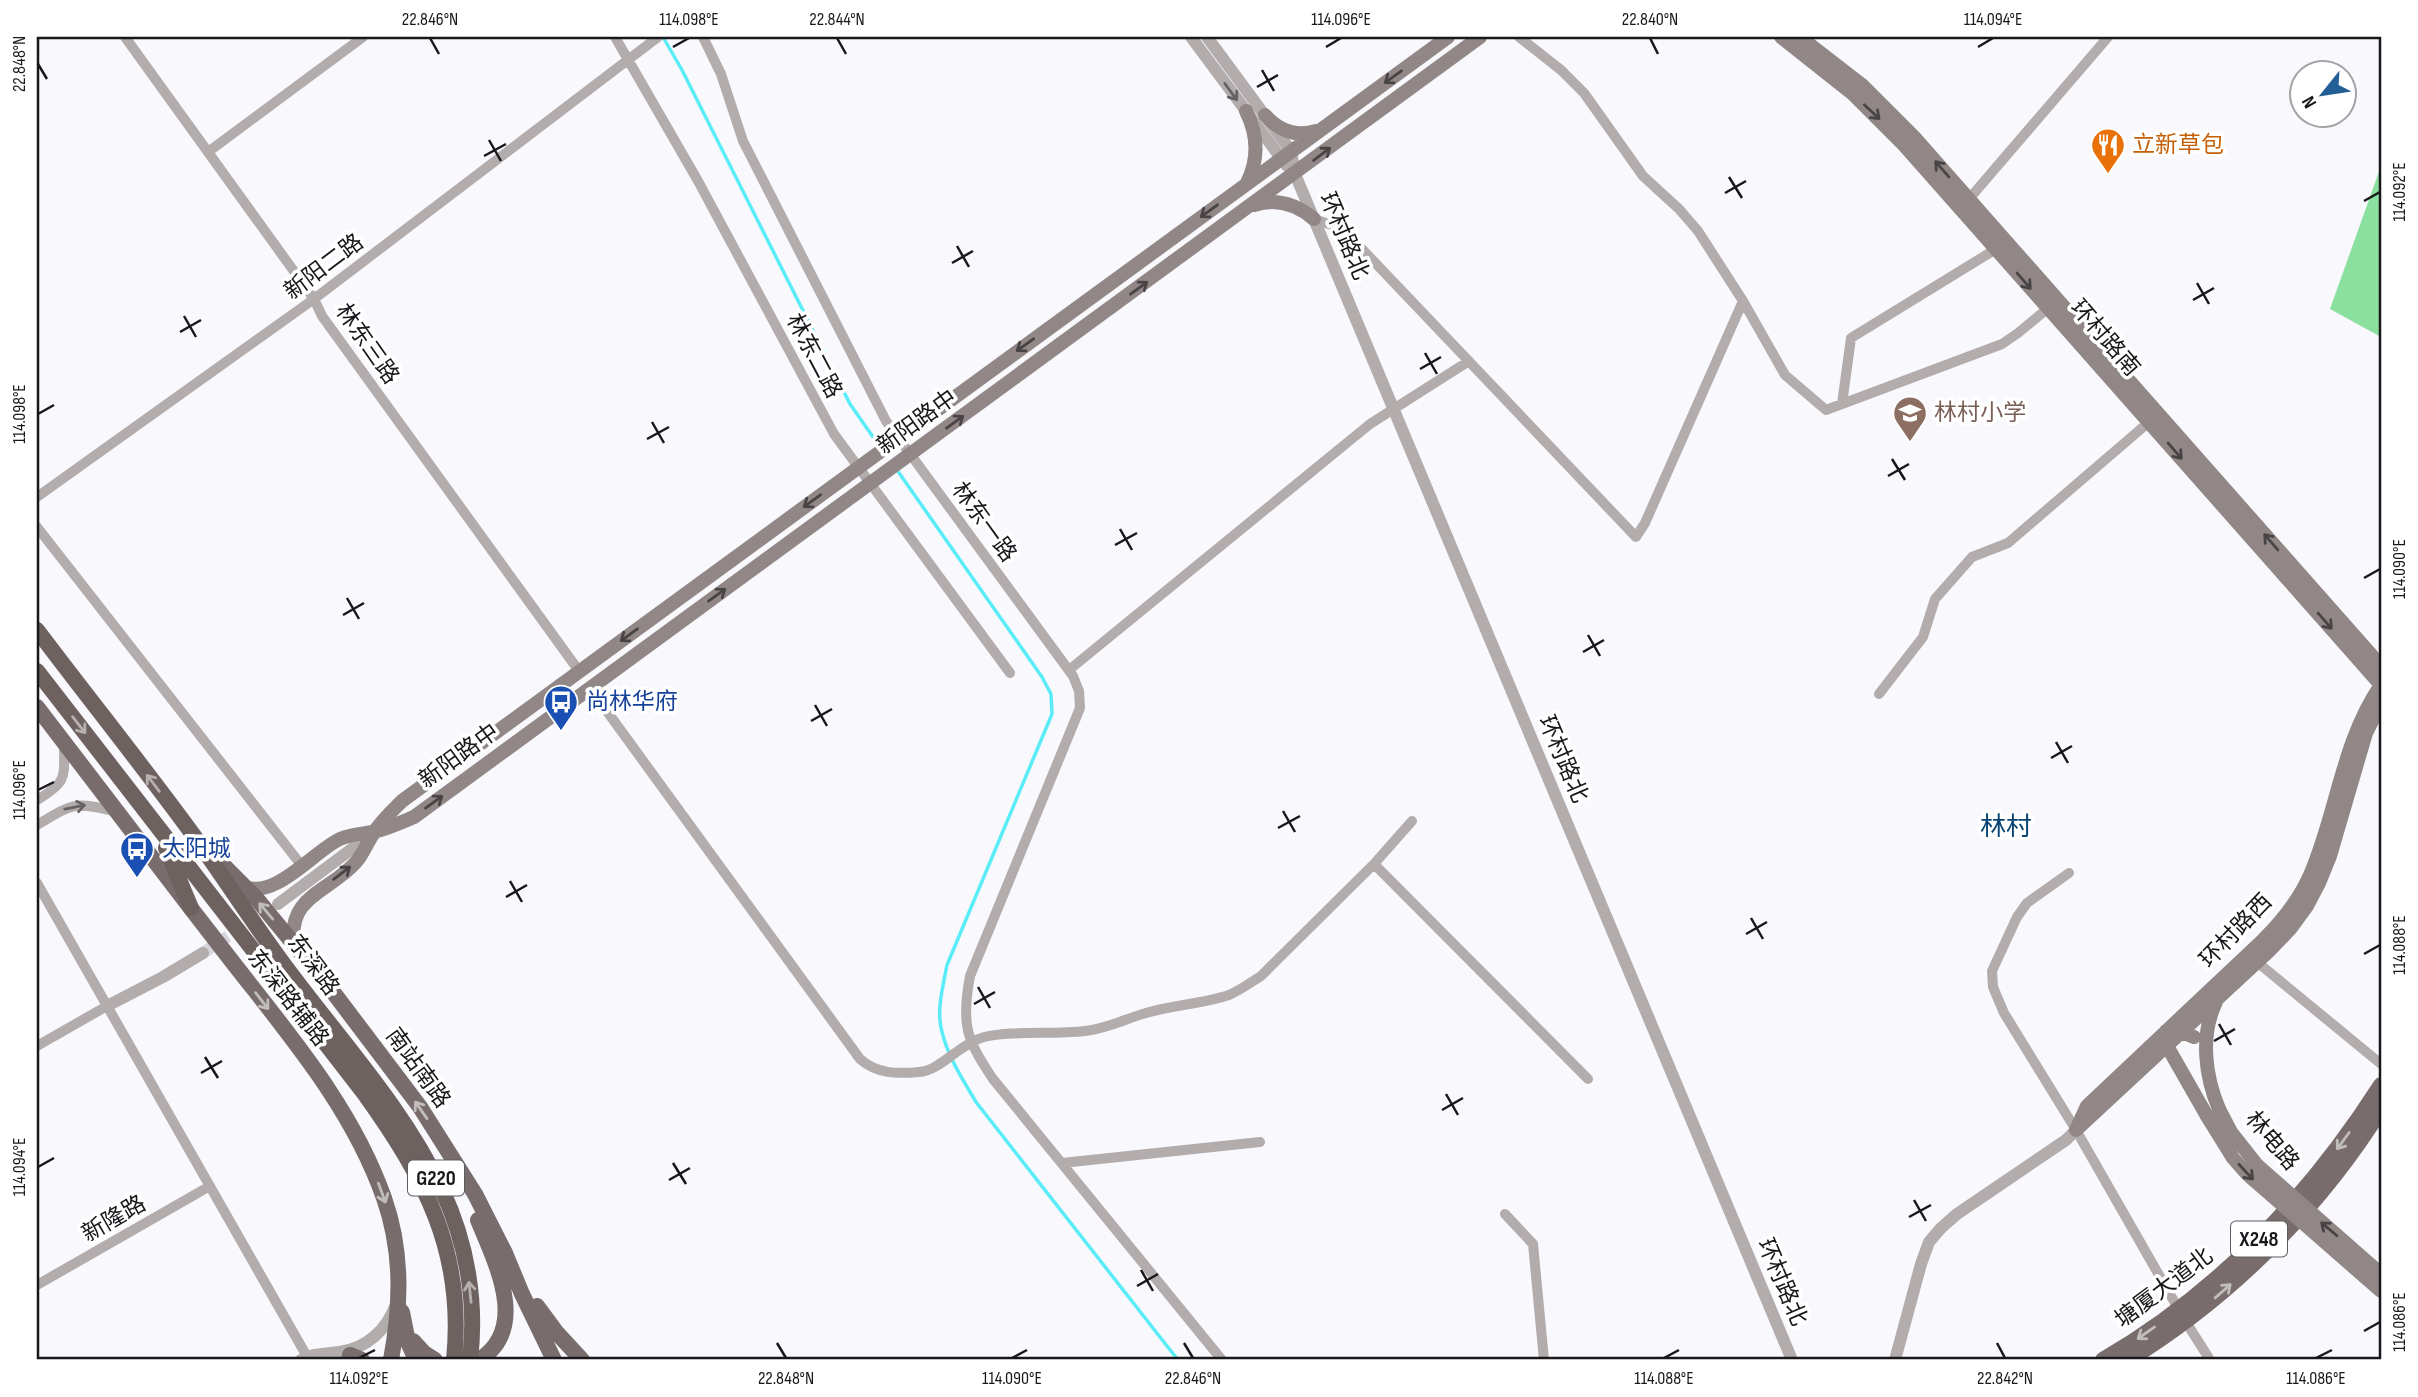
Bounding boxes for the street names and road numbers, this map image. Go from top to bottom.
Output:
street label: 环村路北 [1313,188,1375,284]
street label: 新阳二路 [279,228,369,306]
street label: 环村路南 [2064,294,2146,382]
street label: 林东三路 [329,298,405,390]
street label: 林东二路 [780,309,848,403]
street label: 新阳路中 [872,384,962,460]
street label: 林东一路 [946,477,1022,567]
street label: 环村路北 [1532,711,1594,807]
street label: 新阳路中 [414,718,504,794]
street label: 环村路西 [2194,888,2278,974]
street label: 东深路 [281,929,345,1001]
street label: 东深路辅路 [242,944,334,1052]
street label: 南站南路 [380,1023,456,1113]
street label: 林电路 [2239,1106,2305,1176]
road number: G220 [408,1160,464,1196]
street label: 新隆路 [77,1190,151,1248]
road number: X248 [2231,1222,2287,1256]
street label: 环村路北 [1751,1234,1813,1330]
street label: 塘厦大道北 [2110,1242,2218,1334]

